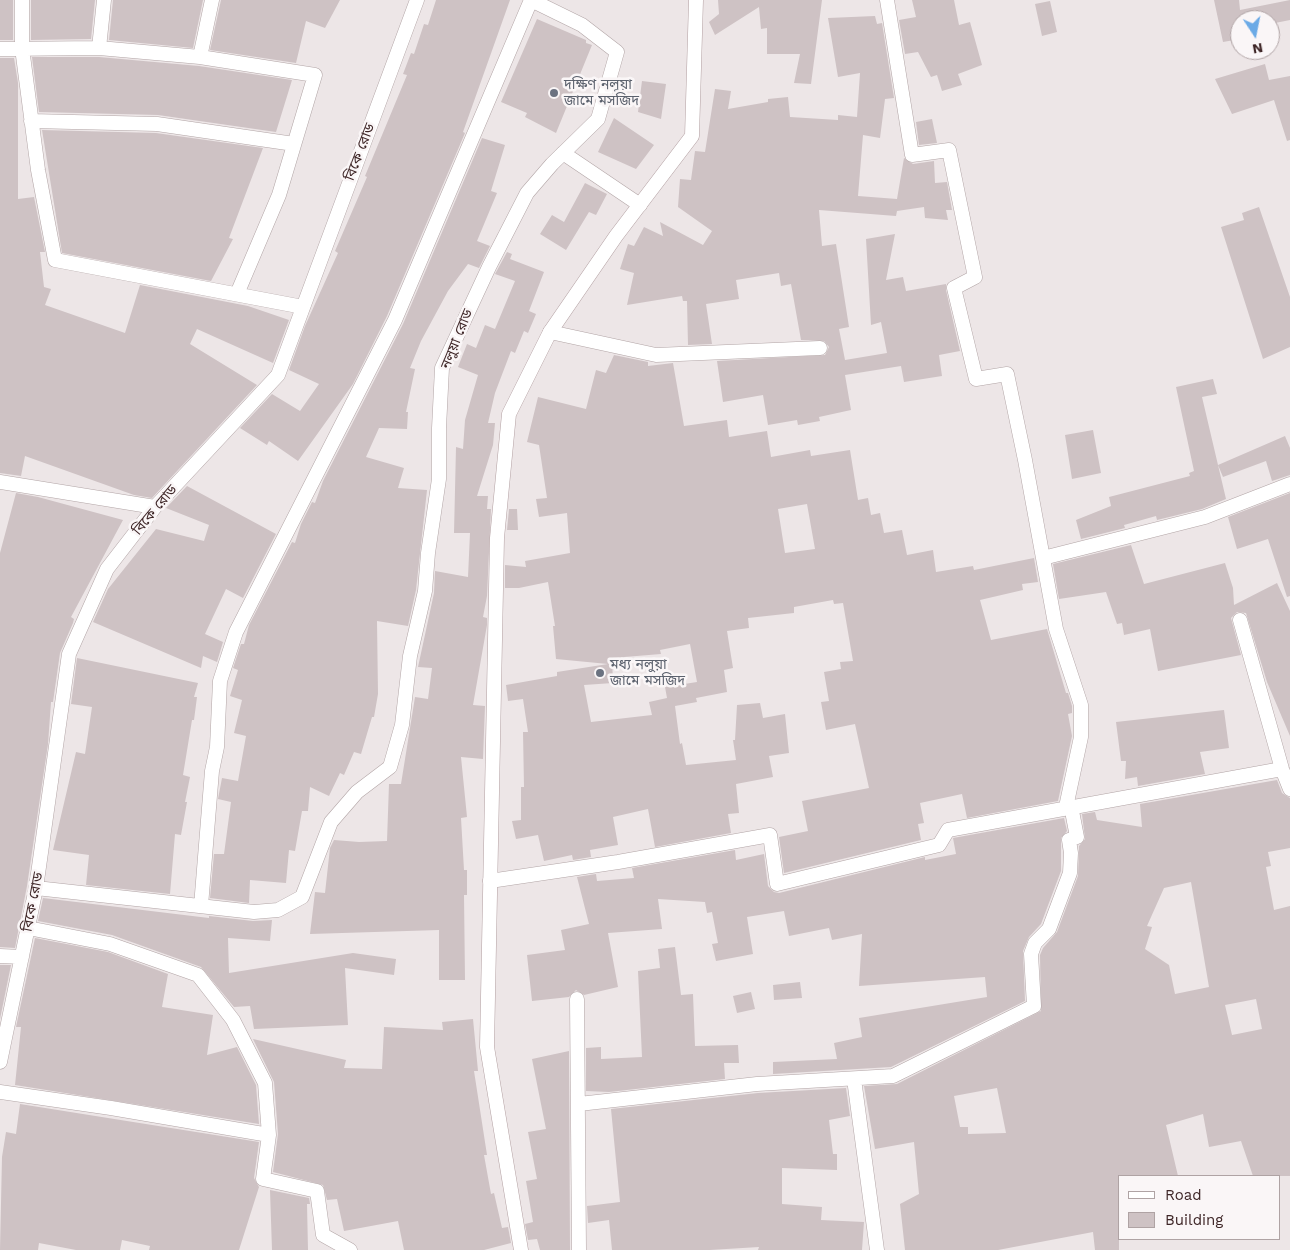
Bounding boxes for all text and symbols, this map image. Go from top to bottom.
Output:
north arrow [1230,10,1280,60]
text: N [1251,40,1264,58]
place label: দক্ষিণ নলুয়া জামে মসজিদ [564,77,639,110]
marker: দক্ষিণ নলুয়া জামে মসজিদ [548,87,560,99]
street label: বিকে রোড [341,121,379,183]
street label: নলুয়া রোড [437,307,477,371]
street label: বিকে রোড [129,482,181,538]
place label: মধ্য নলুয়া জামে মসজিদ [610,657,685,690]
marker: মধ্য নলুয়া জামে মসজিদ [594,667,606,679]
street label: বিকে রোড [19,871,47,933]
legend [1118,1175,1280,1240]
text: Road [1165,1186,1202,1204]
text: Building [1165,1211,1223,1229]

